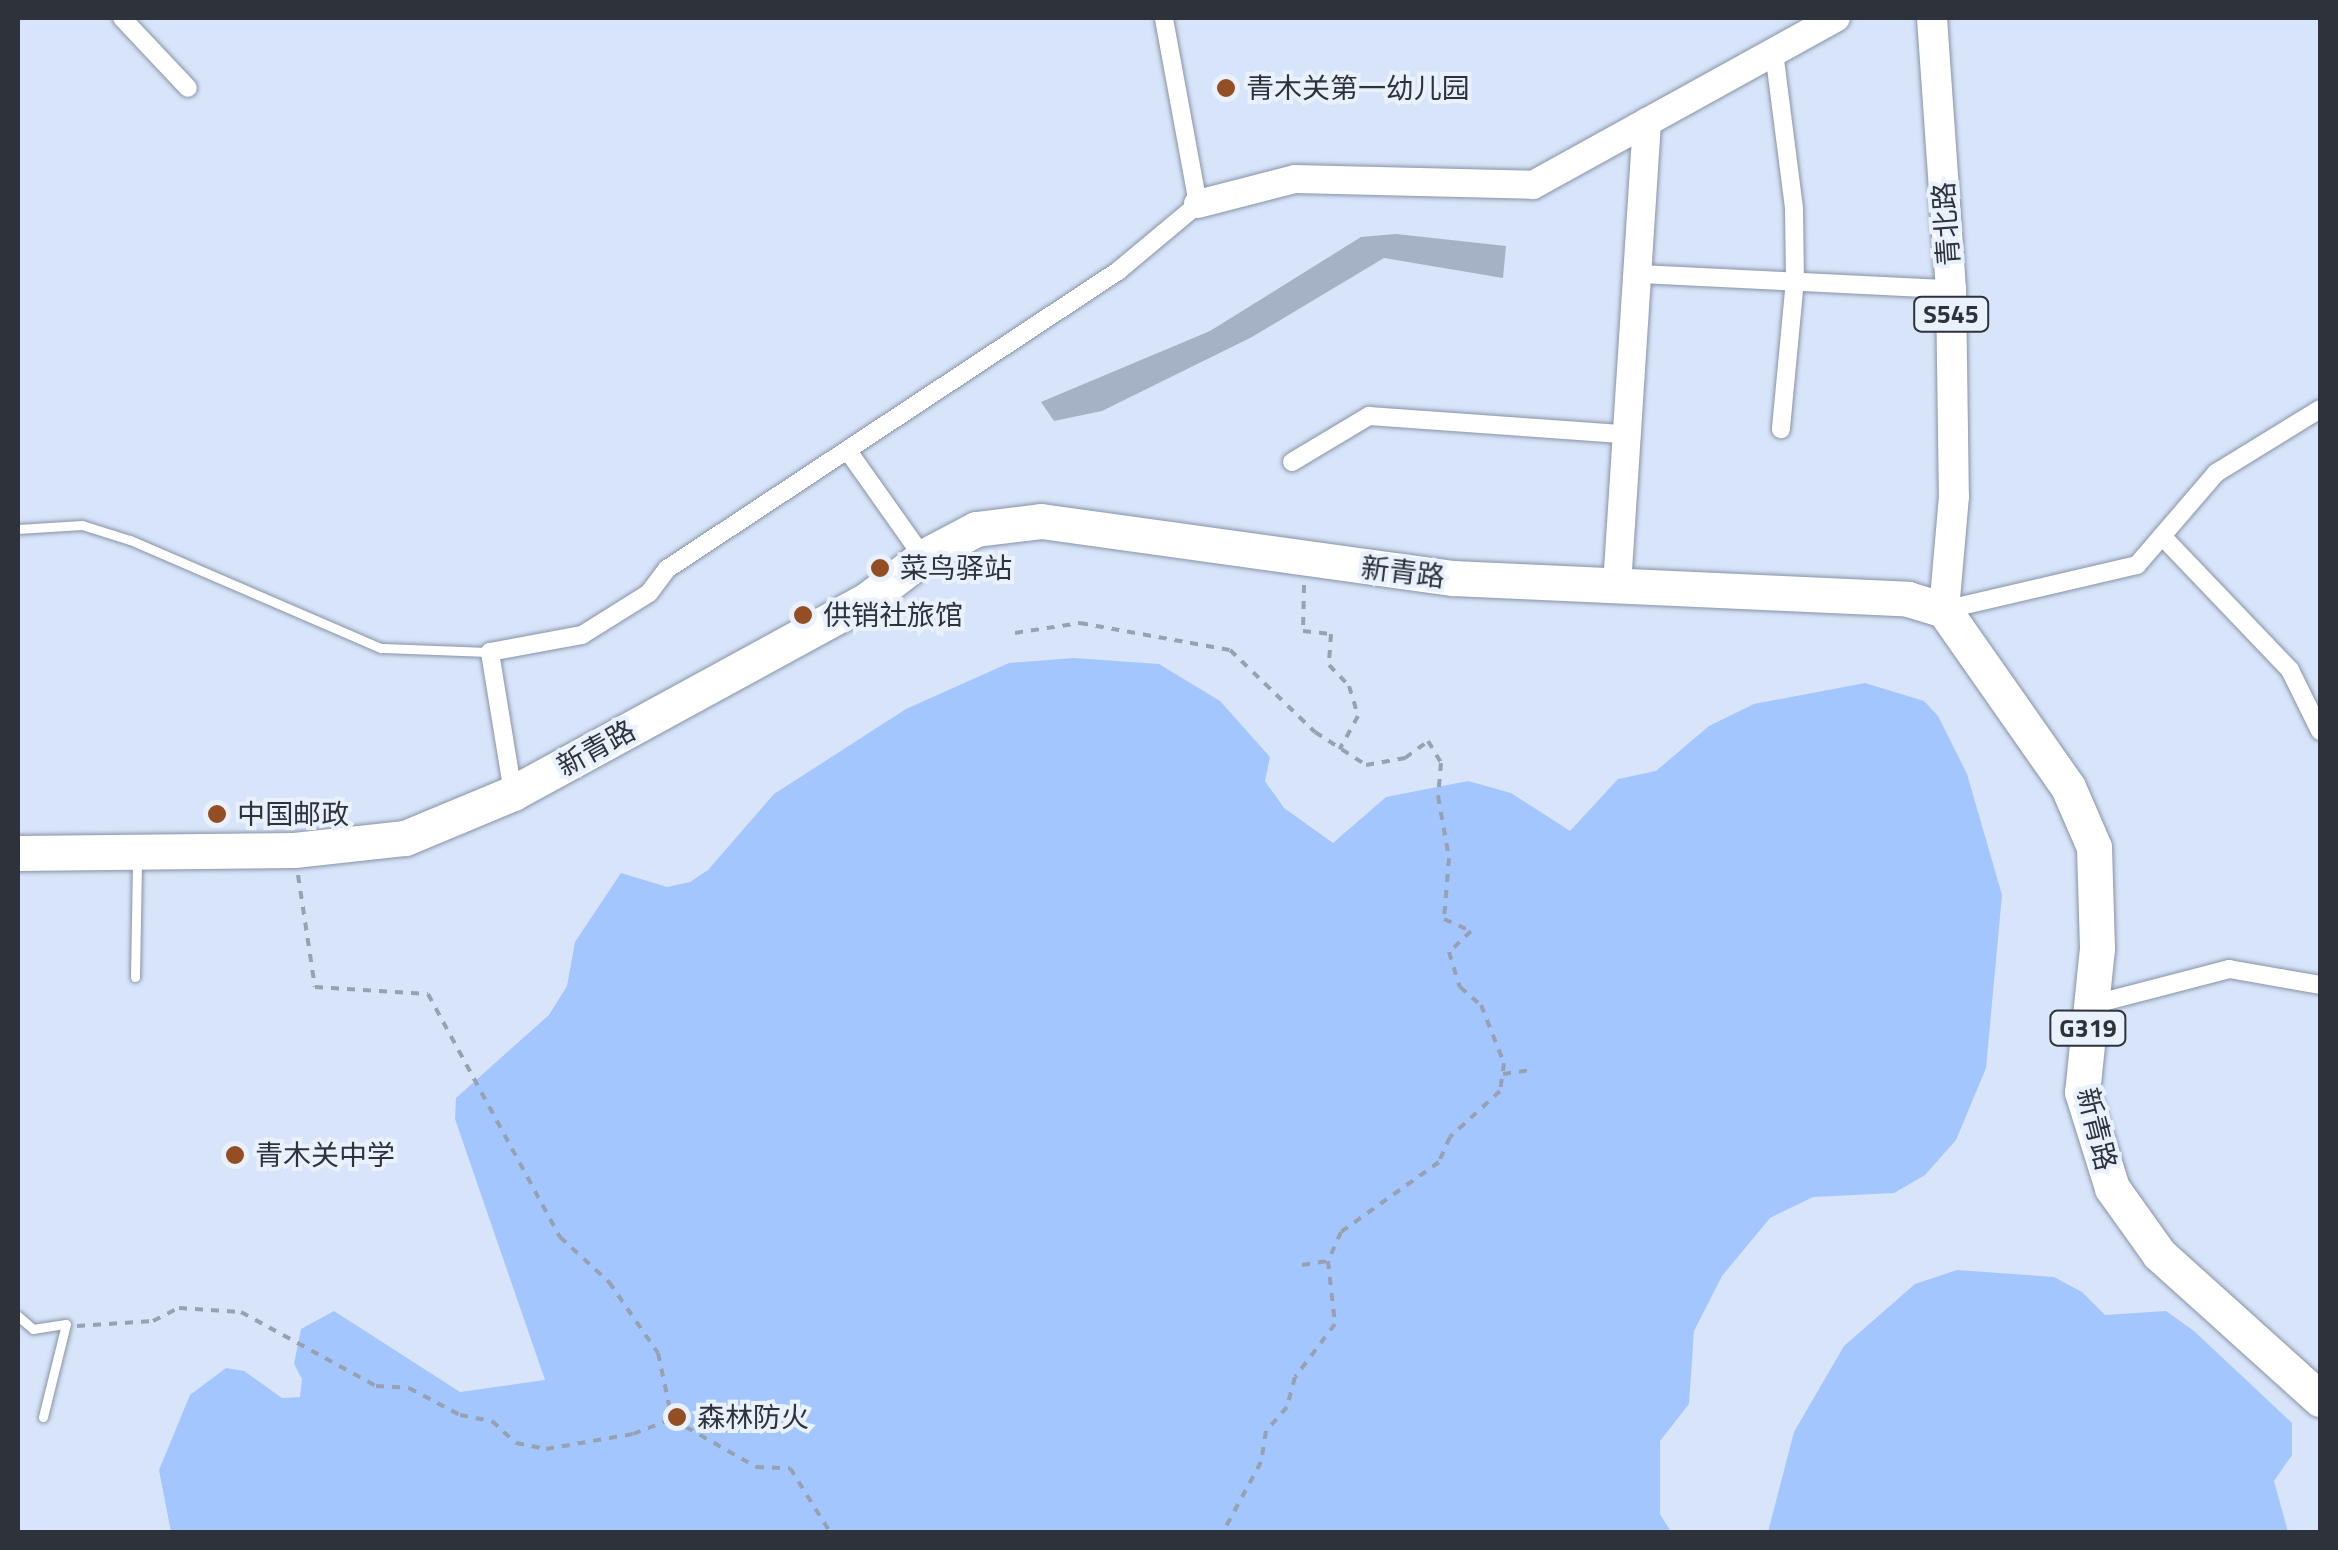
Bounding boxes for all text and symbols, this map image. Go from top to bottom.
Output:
place label: 青木关第一幼儿园 [1246,71,1470,105]
marker: 青木关第一幼儿园 [1215,77,1237,99]
street label: 青北路 [1926,181,1966,267]
road number: S545 [1911,294,1991,334]
street label: 新青路 [1359,550,1447,594]
place label: 菜鸟驿站 [900,551,1012,585]
marker: 菜鸟驿站 [869,557,891,579]
place label: 供销社旅馆 [823,598,963,632]
marker: 供销社旅馆 [792,604,814,626]
street label: 新青路 [551,713,641,783]
place label: 中国邮政 [237,797,349,831]
marker: 中国邮政 [206,803,228,825]
road number: G319 [2048,1008,2128,1048]
street label: 新青路 [2071,1084,2123,1174]
place label: 青木关中学 [255,1138,395,1172]
marker: 青木关中学 [224,1144,246,1166]
place label: 森林防火 [697,1400,809,1434]
marker: 森林防火 [666,1406,688,1428]

